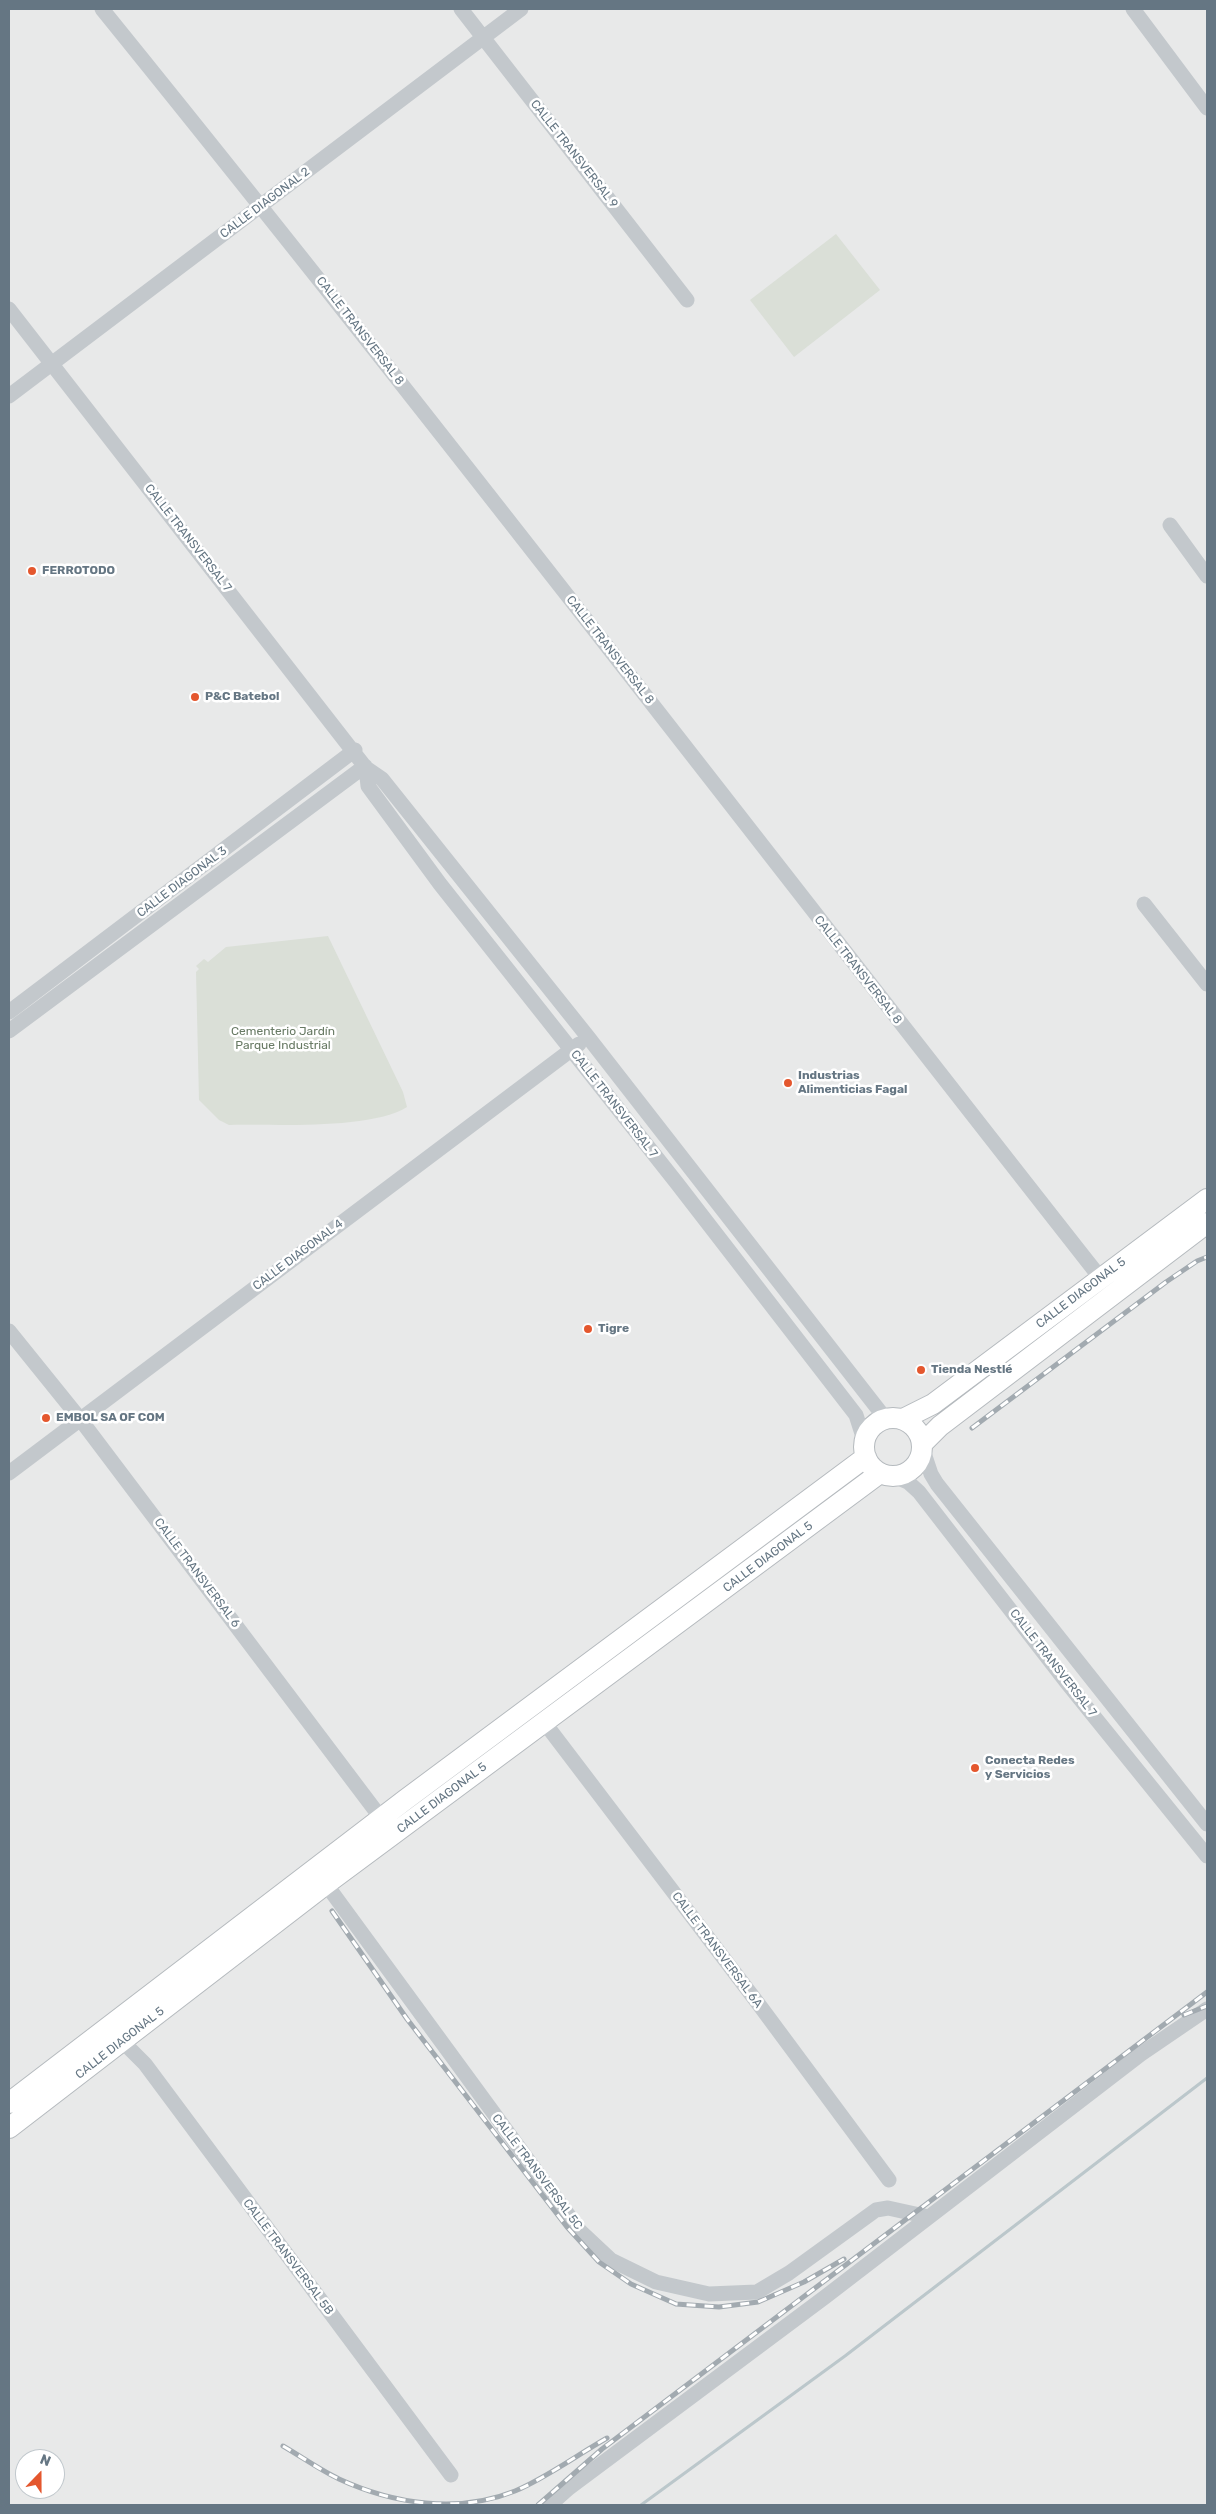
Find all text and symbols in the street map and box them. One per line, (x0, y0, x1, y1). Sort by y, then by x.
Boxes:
street label: CALLE TRANSVERSAL 9 (527, 97, 621, 211)
street label: CALLE DIAGONAL 2 (217, 165, 313, 241)
street label: CALLE TRANSVERSAL 8 (313, 274, 407, 388)
street label: CALLE TRANSVERSAL 7 (142, 481, 234, 595)
place label: FERROTODO (42, 564, 115, 578)
marker: FERROTODO (26, 565, 38, 577)
street label: CALLE TRANSVERSAL 8 (563, 593, 657, 707)
place label: P&C Batebol (205, 690, 279, 704)
marker: P&C Batebol (189, 691, 201, 703)
street label: CALLE DIAGONAL 3 (134, 844, 230, 920)
street label: CALLE TRANSVERSAL 8 (811, 913, 905, 1027)
park label: Cementerio Jardín Parque Industrial (231, 1025, 335, 1053)
street label: CALLE TRANSVERSAL 7 (568, 1047, 660, 1161)
place label: Industrias Alimenticias Fagal (798, 1069, 907, 1097)
marker: Industrias Alimenticias Fagal (782, 1077, 794, 1089)
street label: CALLE DIAGONAL 4 (250, 1216, 346, 1294)
street label: CALLE DIAGONAL 5 (1033, 1255, 1129, 1331)
place label: Tigre (598, 1322, 629, 1336)
marker: Tigre (582, 1323, 594, 1335)
place label: Tienda Nestlé (931, 1363, 1012, 1377)
marker: Tienda Nestlé (915, 1364, 927, 1376)
place label: EMBOL SA OF COM (56, 1411, 165, 1425)
marker: EMBOL SA OF COM (40, 1412, 52, 1424)
street label: CALLE TRANSVERSAL 6 (151, 1515, 243, 1631)
street label: CALLE DIAGONAL 5 (720, 1519, 816, 1595)
street label: CALLE TRANSVERSAL 7 (1007, 1606, 1099, 1720)
place label: Conecta Redes y Servicios (985, 1754, 1075, 1782)
street label: CALLE DIAGONAL 5 (394, 1760, 490, 1836)
marker: Conecta Redes y Servicios (969, 1762, 981, 1774)
street label: CALLE TRANSVERSAL 6A (669, 1889, 765, 2011)
street label: CALLE DIAGONAL 5 (73, 2004, 167, 2082)
street label: CALLE TRANSVERSAL 5C (489, 2111, 585, 2233)
street label: CALLE TRANSVERSAL 5B (240, 2196, 336, 2318)
north arrow (15, 2449, 65, 2499)
text: N (38, 2451, 53, 2470)

